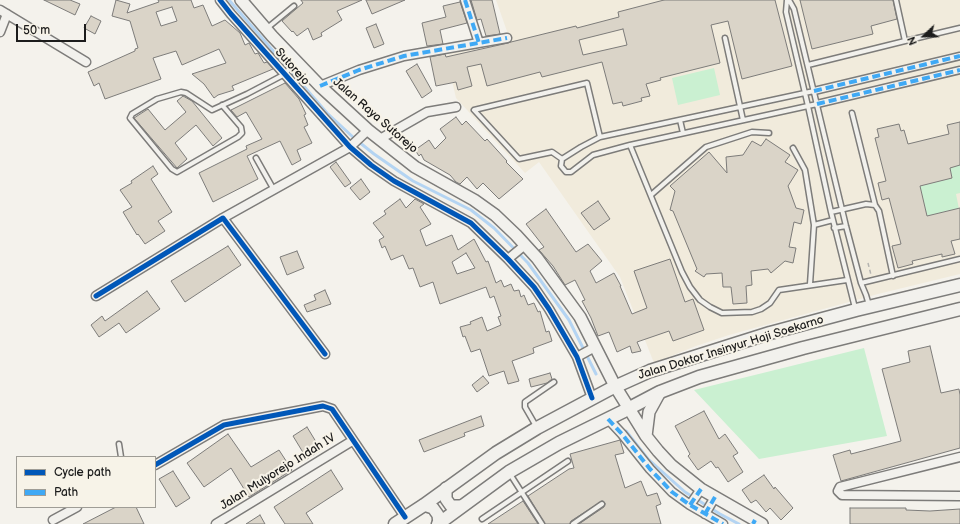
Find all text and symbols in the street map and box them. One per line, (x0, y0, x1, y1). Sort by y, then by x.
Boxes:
scale bar (18, 16, 88, 42)
north arrow (904, 16, 944, 56)
text: 50 m (23, 23, 50, 38)
text: N (905, 34, 920, 47)
street label: Sutorejo (272, 45, 312, 89)
street label: Jalan Raya Sutorejo (330, 75, 420, 157)
street label: Jalan Doktor Insinyur Haji Soekarno (636, 313, 826, 383)
street label: Jalan Mulyorejo Indah IV (218, 431, 338, 513)
legend (16, 456, 156, 508)
text: Cycle path (54, 465, 111, 480)
text: Path (54, 485, 78, 500)

